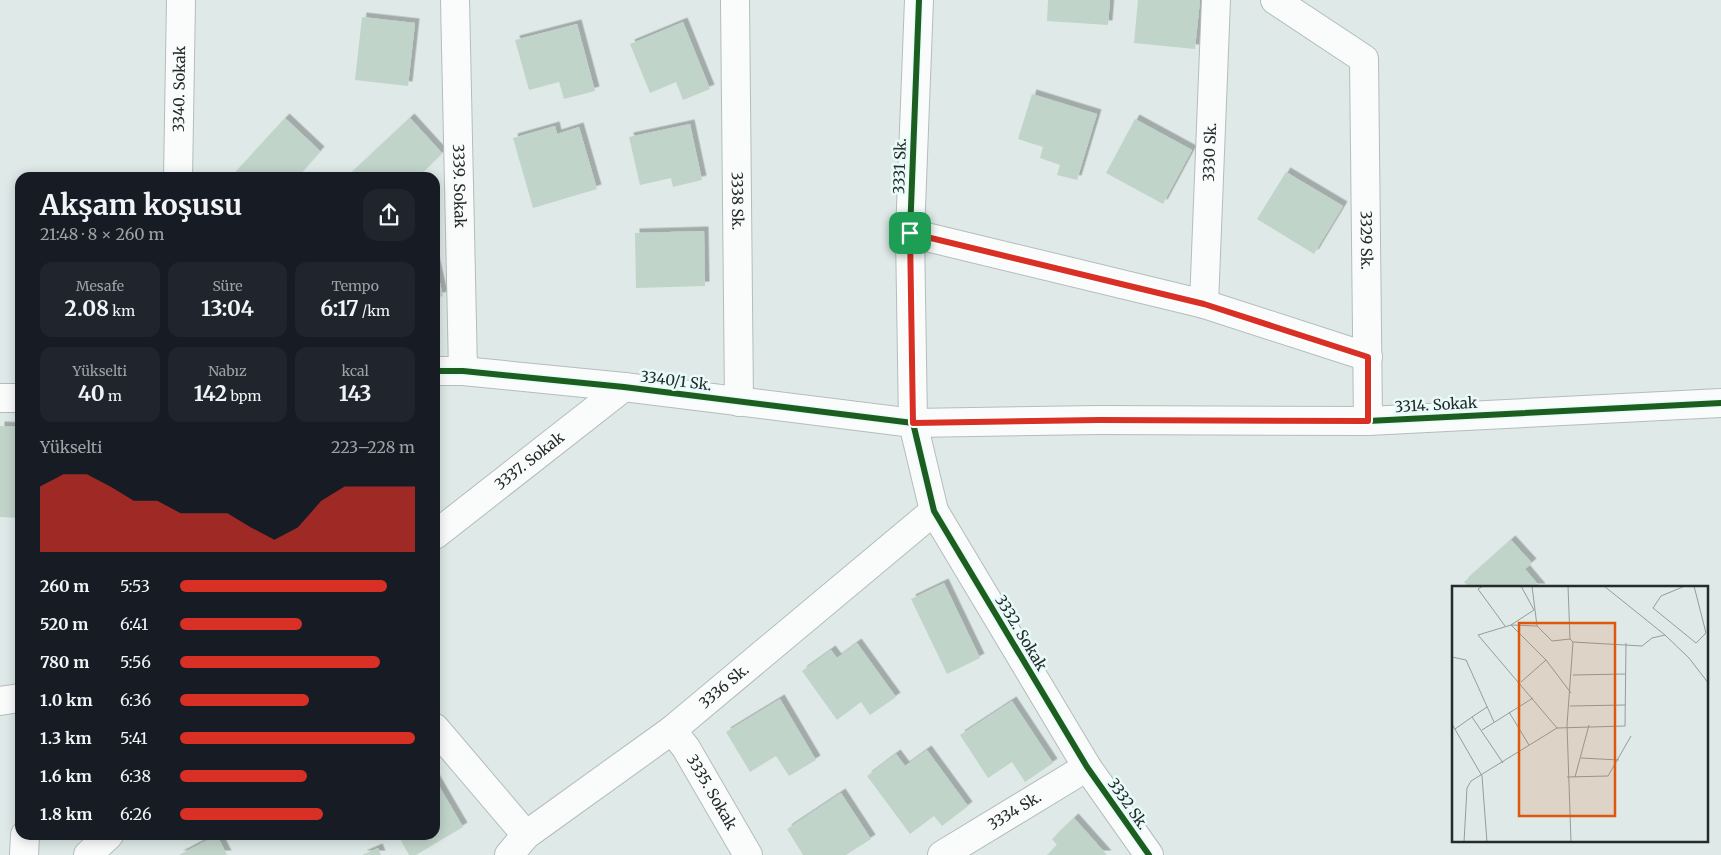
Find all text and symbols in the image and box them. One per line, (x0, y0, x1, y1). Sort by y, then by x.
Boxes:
street label: 3340. Sokak (169, 45, 189, 132)
street label: 3330 Sk. (1199, 122, 1220, 182)
street label: 3331 Sk. (889, 138, 910, 194)
street label: 3339. Sokak (449, 144, 470, 229)
street label: 3338 Sk. (728, 172, 747, 230)
text: Akşam koşusu (40, 187, 242, 223)
button: share (363, 189, 415, 241)
street label: 3329 Sk. (1357, 210, 1376, 270)
pin (889, 212, 931, 254)
icon: arrive (896, 219, 924, 247)
text: 21:48 · 8 × 260 m (40, 224, 164, 244)
text: Mesafe (76, 277, 124, 295)
text: Süre (212, 277, 243, 295)
text: Tempo (331, 277, 379, 295)
text: 2.08 (64, 295, 109, 322)
text: 13:04 (201, 295, 254, 322)
text: 6:17 (320, 295, 359, 322)
text: km (109, 302, 135, 320)
text: /km (359, 302, 390, 320)
text: Yükselti (73, 362, 127, 380)
text: Nabız (208, 362, 247, 380)
text: kcal (341, 362, 369, 380)
street label: 3340/1 Sk. (639, 367, 713, 394)
text: 40 (78, 380, 105, 407)
text: 142 (194, 380, 227, 407)
text: 143 (339, 380, 372, 407)
text: m (105, 387, 122, 405)
text: bpm (227, 387, 261, 405)
street label: 3314. Sokak (1394, 393, 1478, 416)
street label: 3337. Sokak (491, 427, 568, 494)
text: Yükselti (40, 437, 102, 457)
text: 223–228 m (331, 437, 415, 457)
text: 260 m (40, 576, 89, 596)
text: 5:53 (120, 576, 150, 596)
inset map (1452, 586, 1708, 842)
street label: 3332. Sokak (991, 591, 1052, 674)
text: 520 m (40, 614, 88, 634)
text: 6:41 (120, 614, 148, 634)
text: 780 m (40, 652, 89, 672)
text: 5:56 (120, 652, 151, 672)
street label: 3336 Sk. (695, 660, 752, 712)
text: 1.0 km (40, 690, 93, 710)
text: 6:36 (120, 690, 151, 710)
text: 1.3 km (40, 728, 92, 748)
text: 5:41 (120, 728, 148, 748)
street label: 3335. Sokak (683, 751, 742, 833)
text: 1.6 km (40, 766, 92, 786)
text: 6:38 (120, 766, 151, 786)
street label: 3332 Sk. (1104, 774, 1153, 833)
street label: 3334 Sk. (984, 787, 1045, 834)
text: 1.8 km (40, 804, 92, 824)
text: 6:26 (120, 804, 152, 824)

